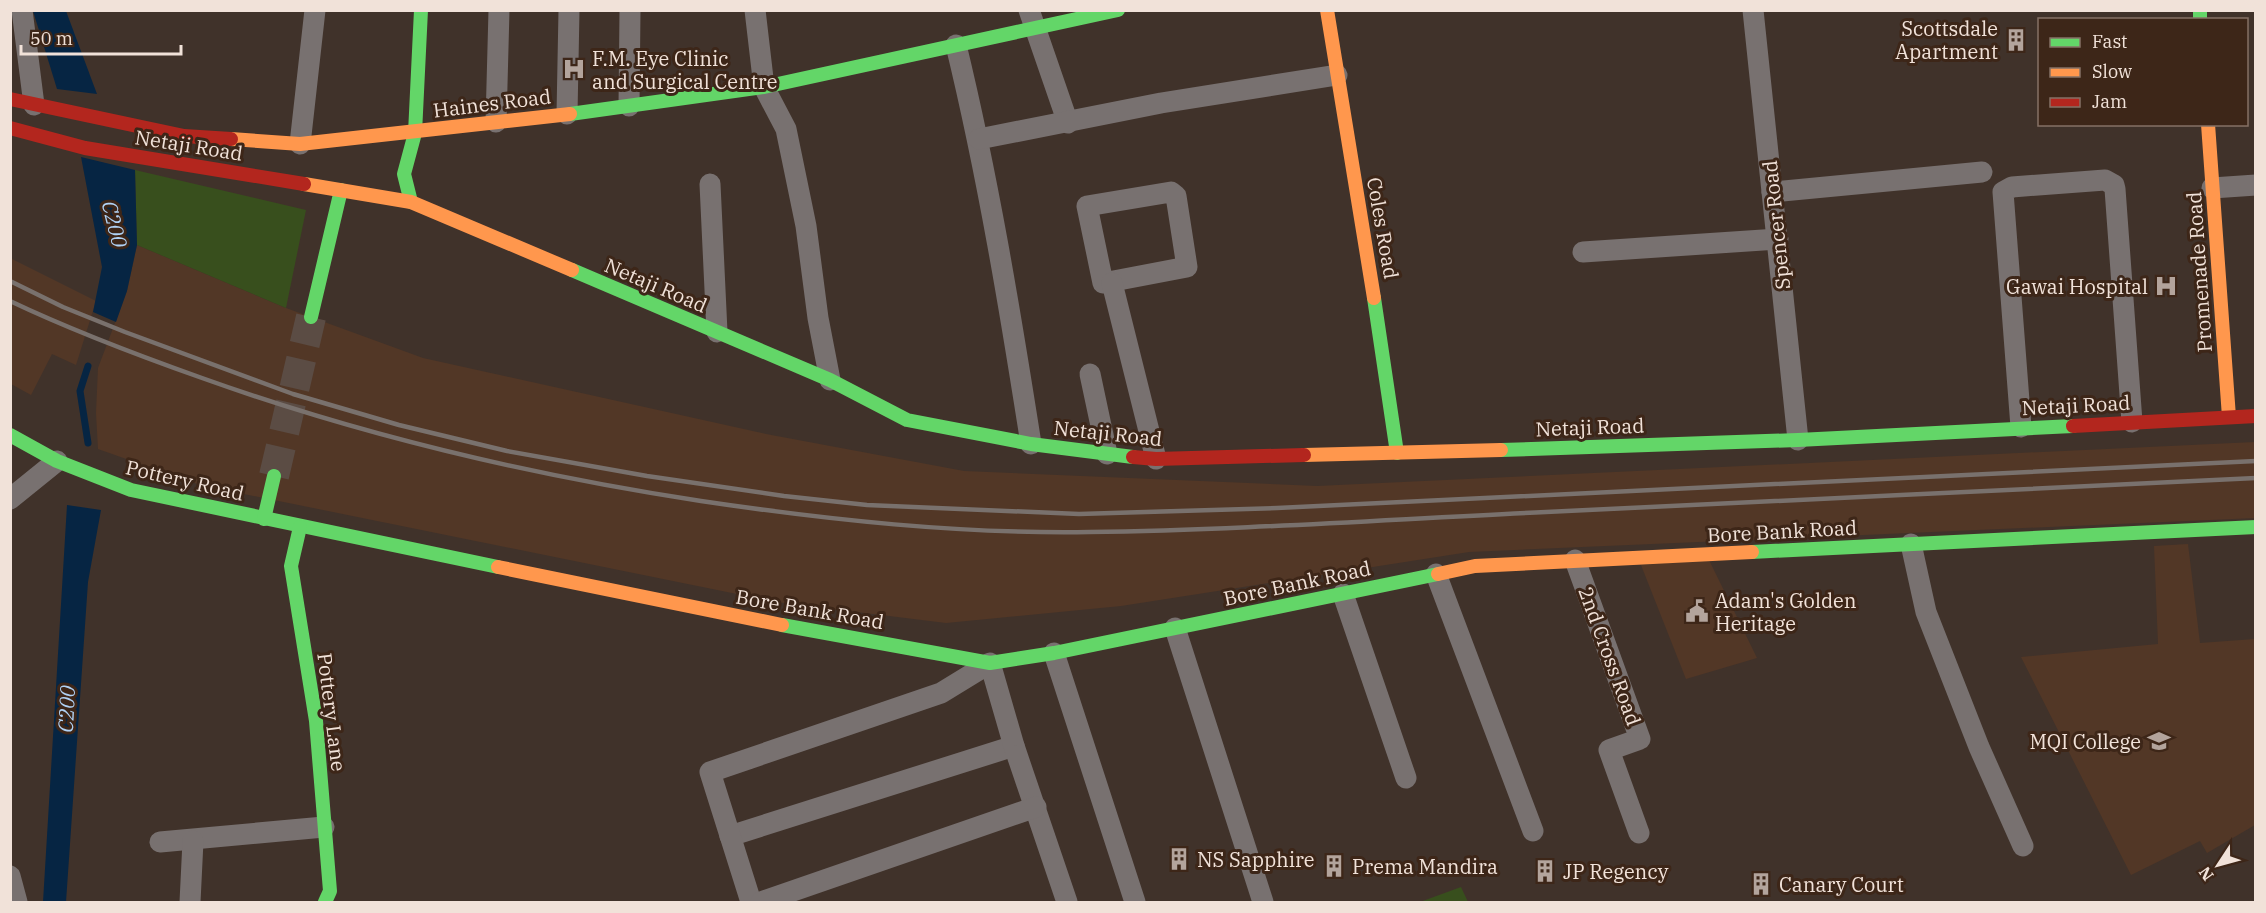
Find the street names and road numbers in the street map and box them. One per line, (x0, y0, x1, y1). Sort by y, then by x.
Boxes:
street label: Haines Road (432, 82, 552, 124)
street label: Netaji Road (133, 123, 245, 167)
street label: Spencer Road (1756, 159, 1796, 291)
street label: Coles Road (1361, 175, 1405, 281)
street label: Promenade Road (2180, 191, 2218, 353)
street label: Netaji Road (601, 251, 711, 319)
street label: Netaji Road (2021, 389, 2131, 421)
street label: Netaji Road (1535, 412, 1645, 442)
street label: Netaji Road (1052, 414, 1164, 452)
street label: Pottery Road (123, 453, 247, 507)
street label: Bore Bank Road (1706, 514, 1858, 548)
street label: Bore Bank Road (1221, 554, 1373, 612)
street label: Bore Bank Road (734, 583, 886, 635)
street label: 2nd Cross Road (1572, 583, 1648, 729)
street label: Pottery Lane (311, 651, 353, 773)

